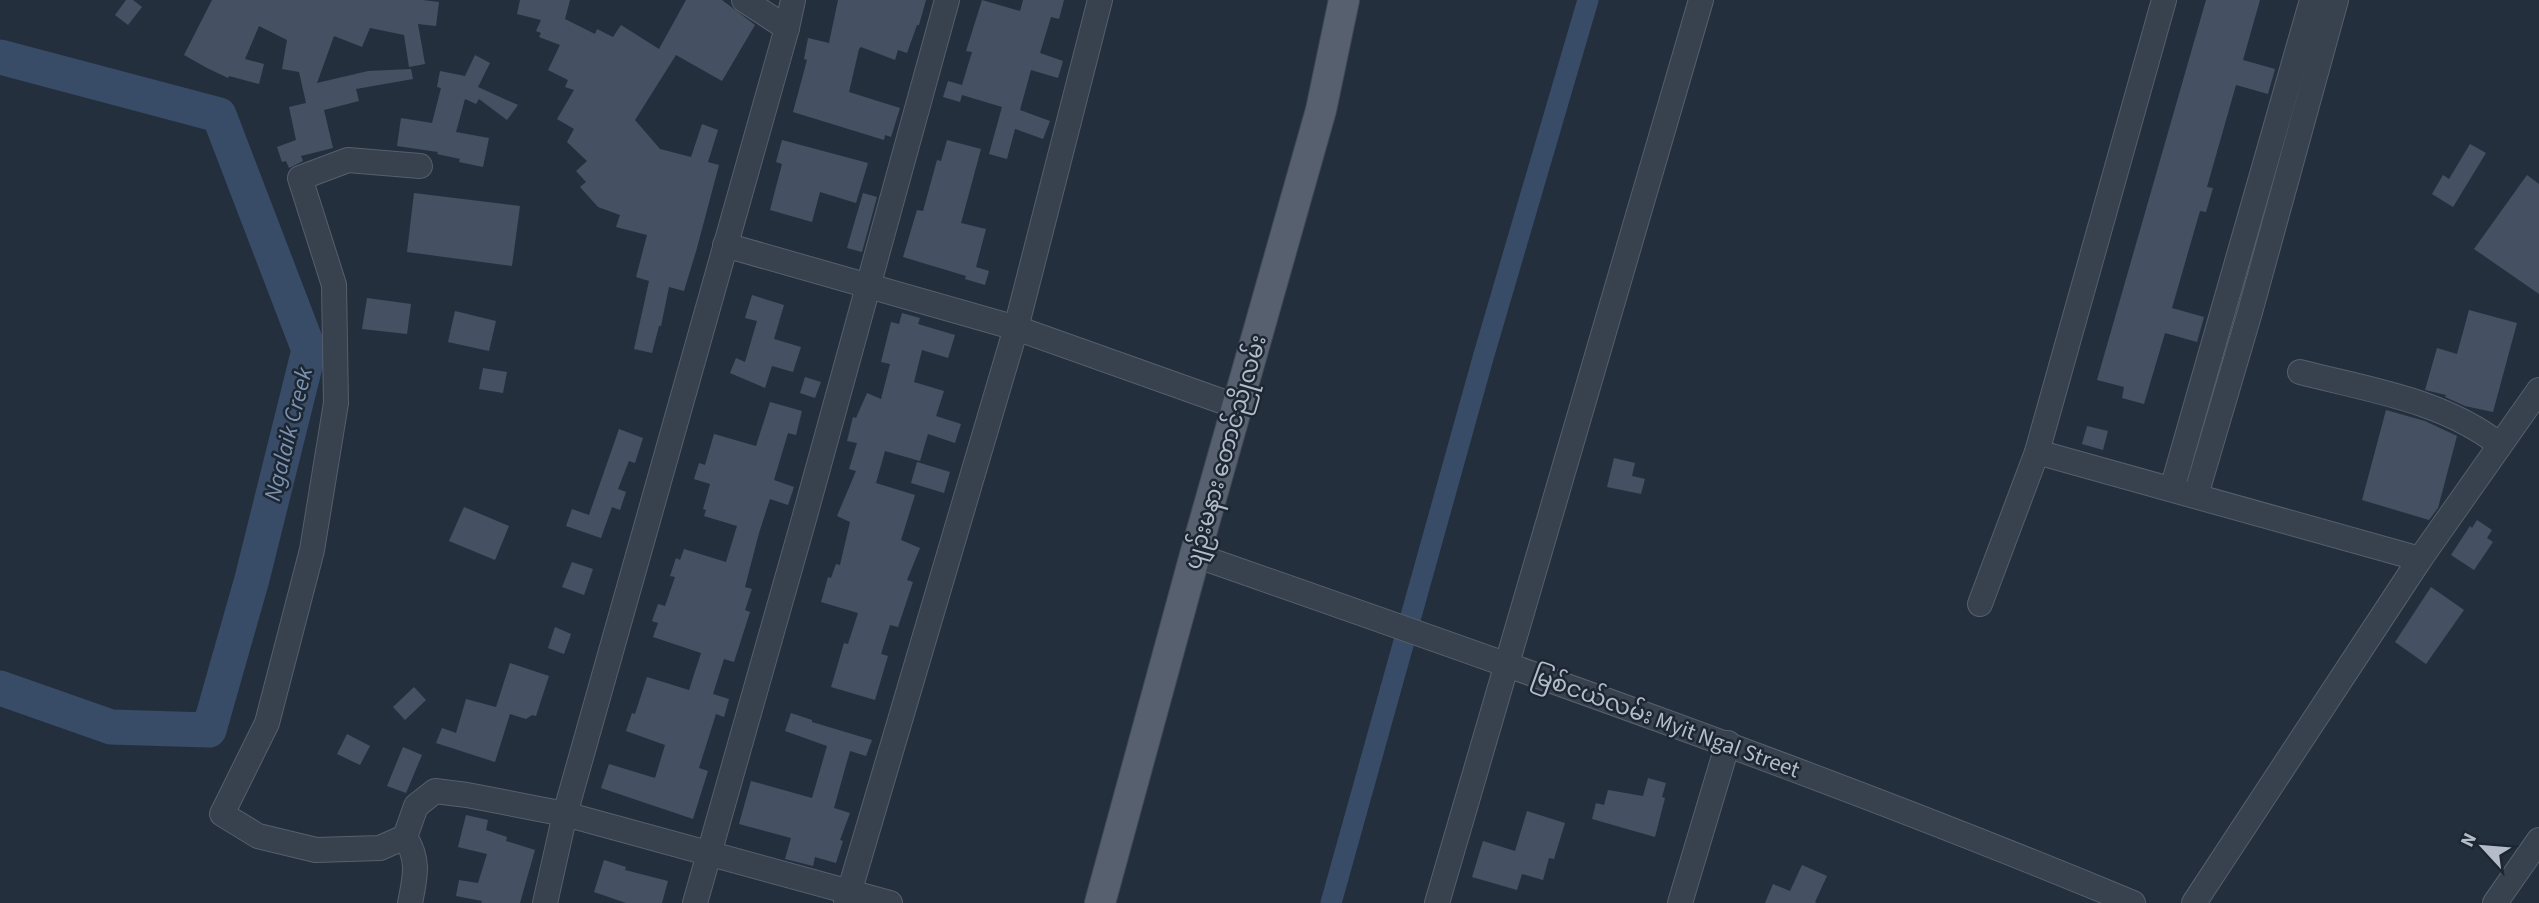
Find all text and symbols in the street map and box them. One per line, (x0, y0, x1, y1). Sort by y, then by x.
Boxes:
street label: ပျဉ်းမနား တောင်ညိုလမ်း (1176, 331, 1277, 574)
water label: Ngalaik Creek (255, 363, 322, 505)
street label: မြစ်ငယ်လမ်း Myit Ngal Street (1527, 659, 1804, 788)
north arrow (2448, 812, 2518, 882)
text: N (2454, 829, 2484, 852)

